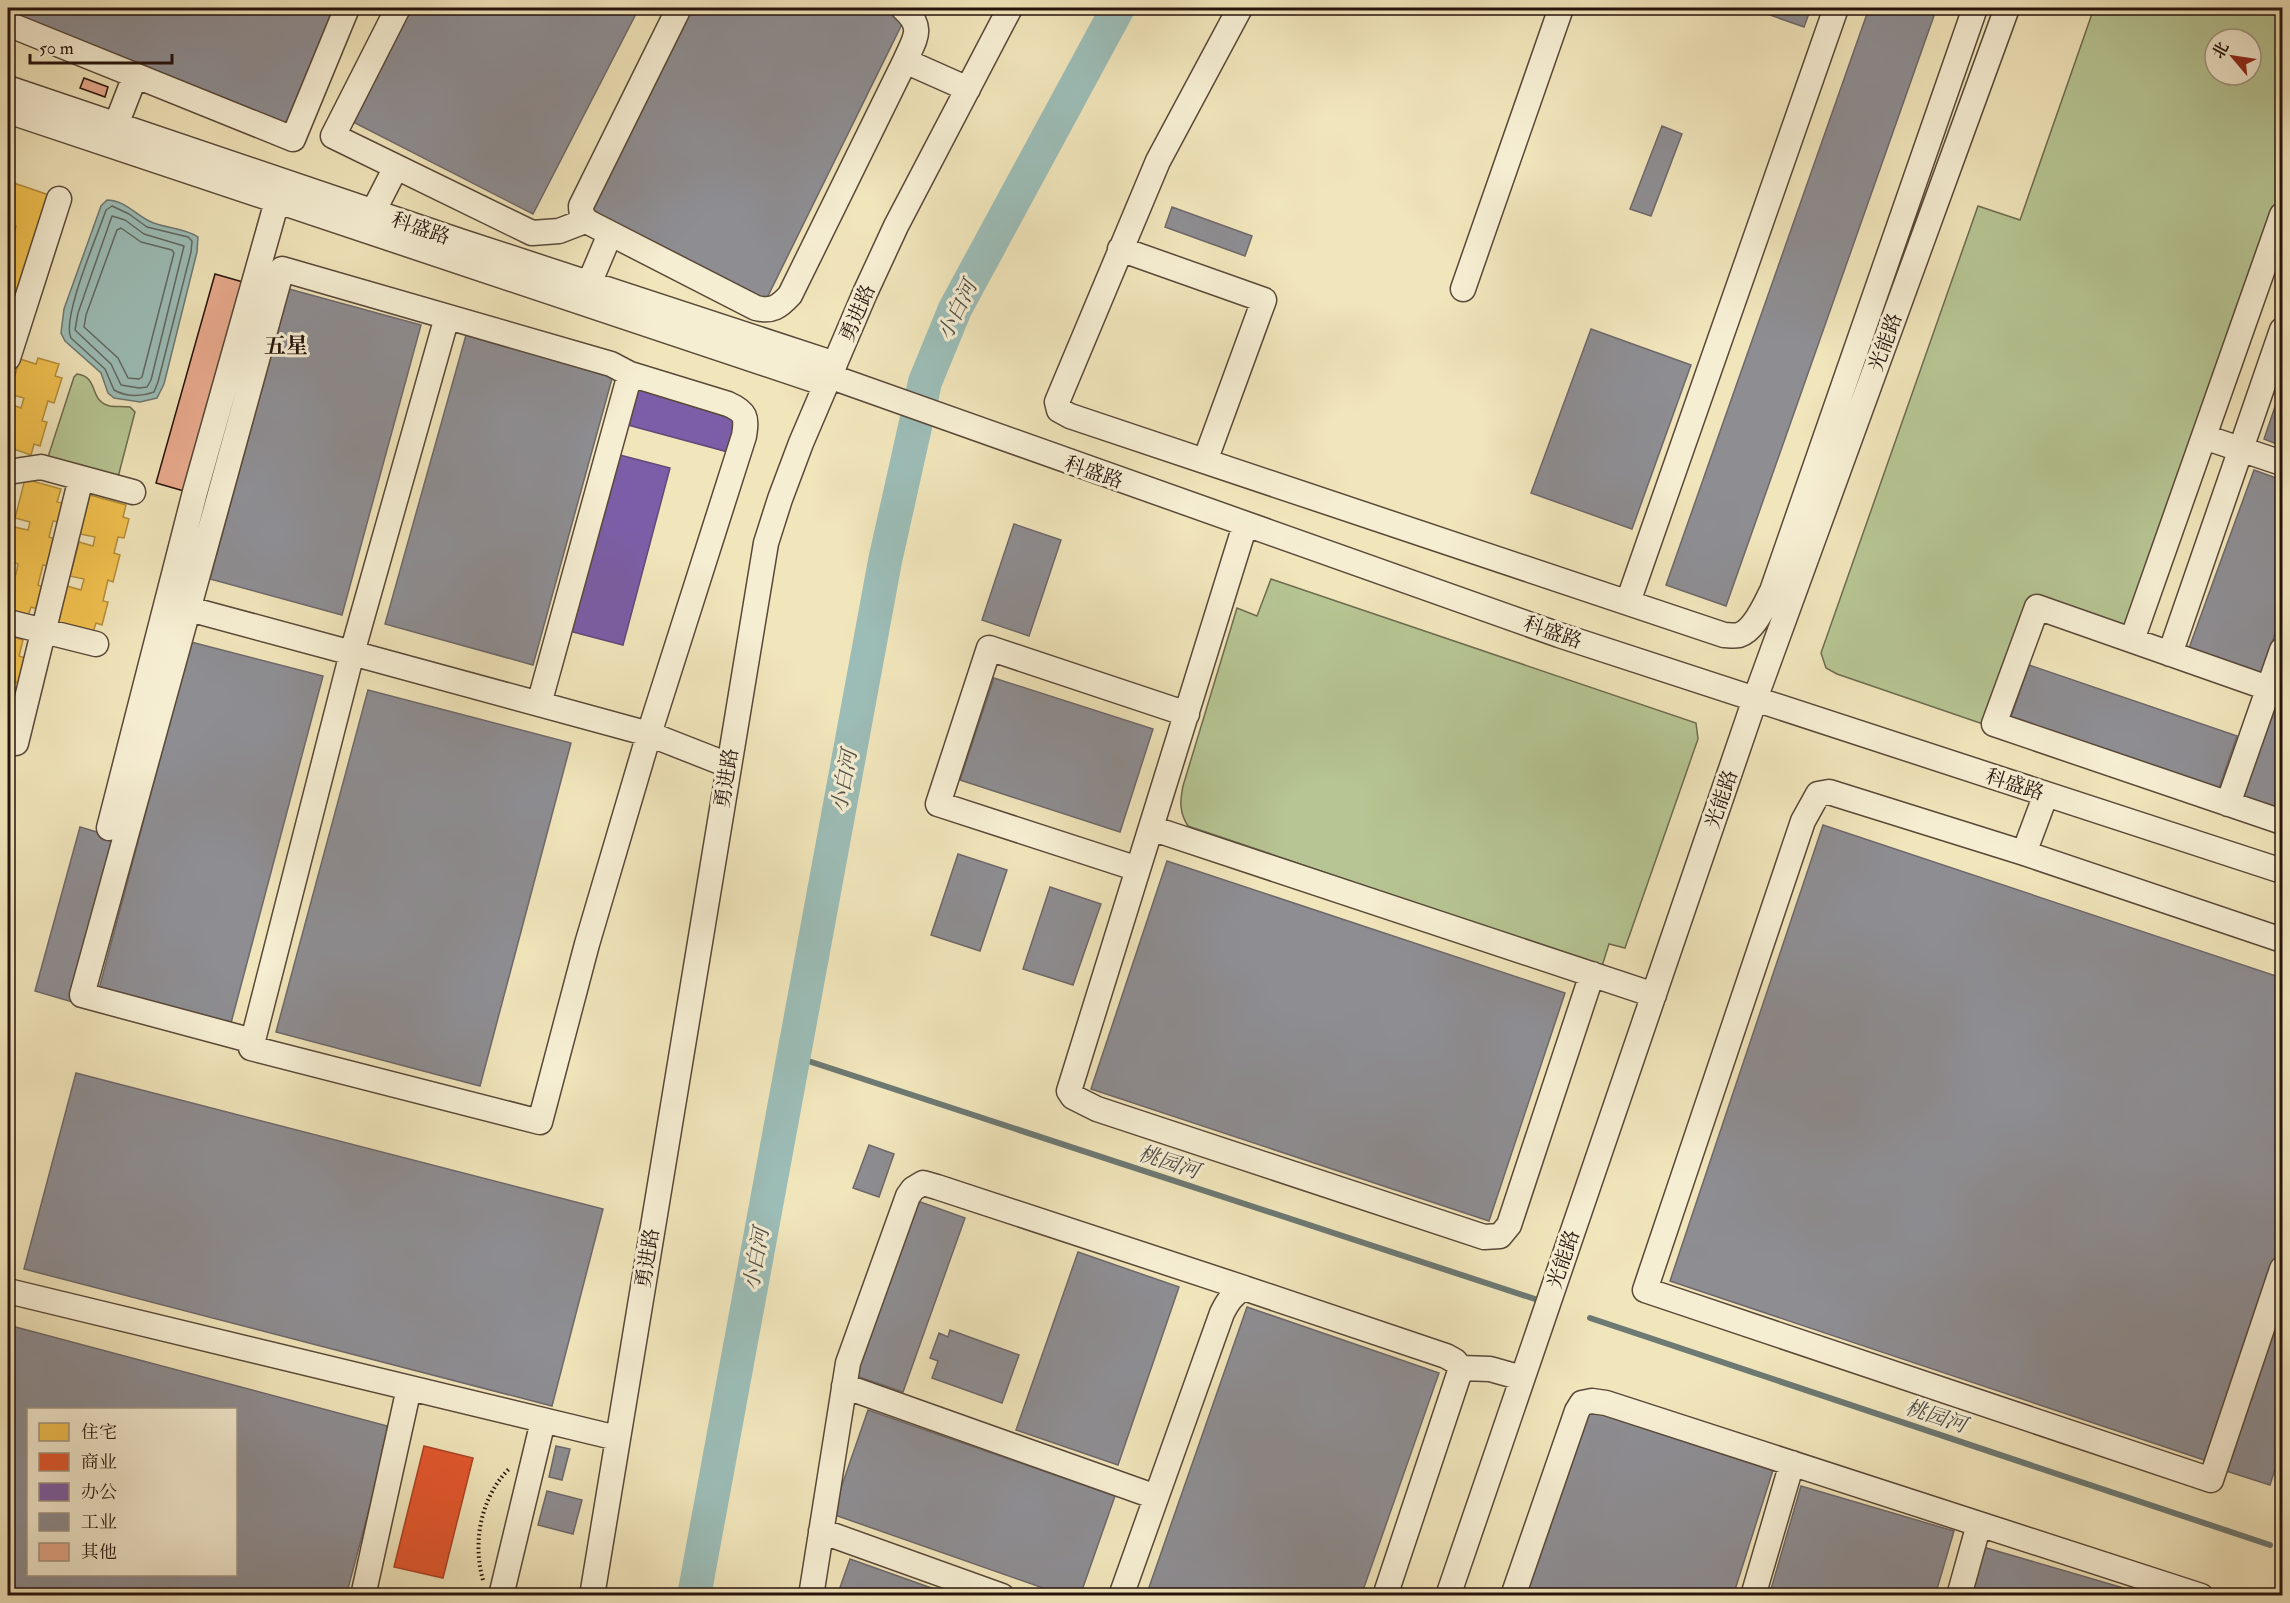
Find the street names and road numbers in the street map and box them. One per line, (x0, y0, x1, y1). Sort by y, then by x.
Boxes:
street label: 科盛路 (388, 207, 453, 250)
street label: 勇进路 (834, 281, 881, 346)
street label: 光能路 (1863, 310, 1907, 375)
street label: 科盛路 (1061, 451, 1126, 494)
street label: 科盛路 (1520, 611, 1585, 654)
street label: 勇进路 (709, 746, 744, 810)
street label: 科盛路 (1982, 763, 2047, 806)
street label: 光能路 (1700, 767, 1743, 832)
street label: 勇进路 (630, 1226, 665, 1290)
street label: 光能路 (1542, 1227, 1585, 1292)

